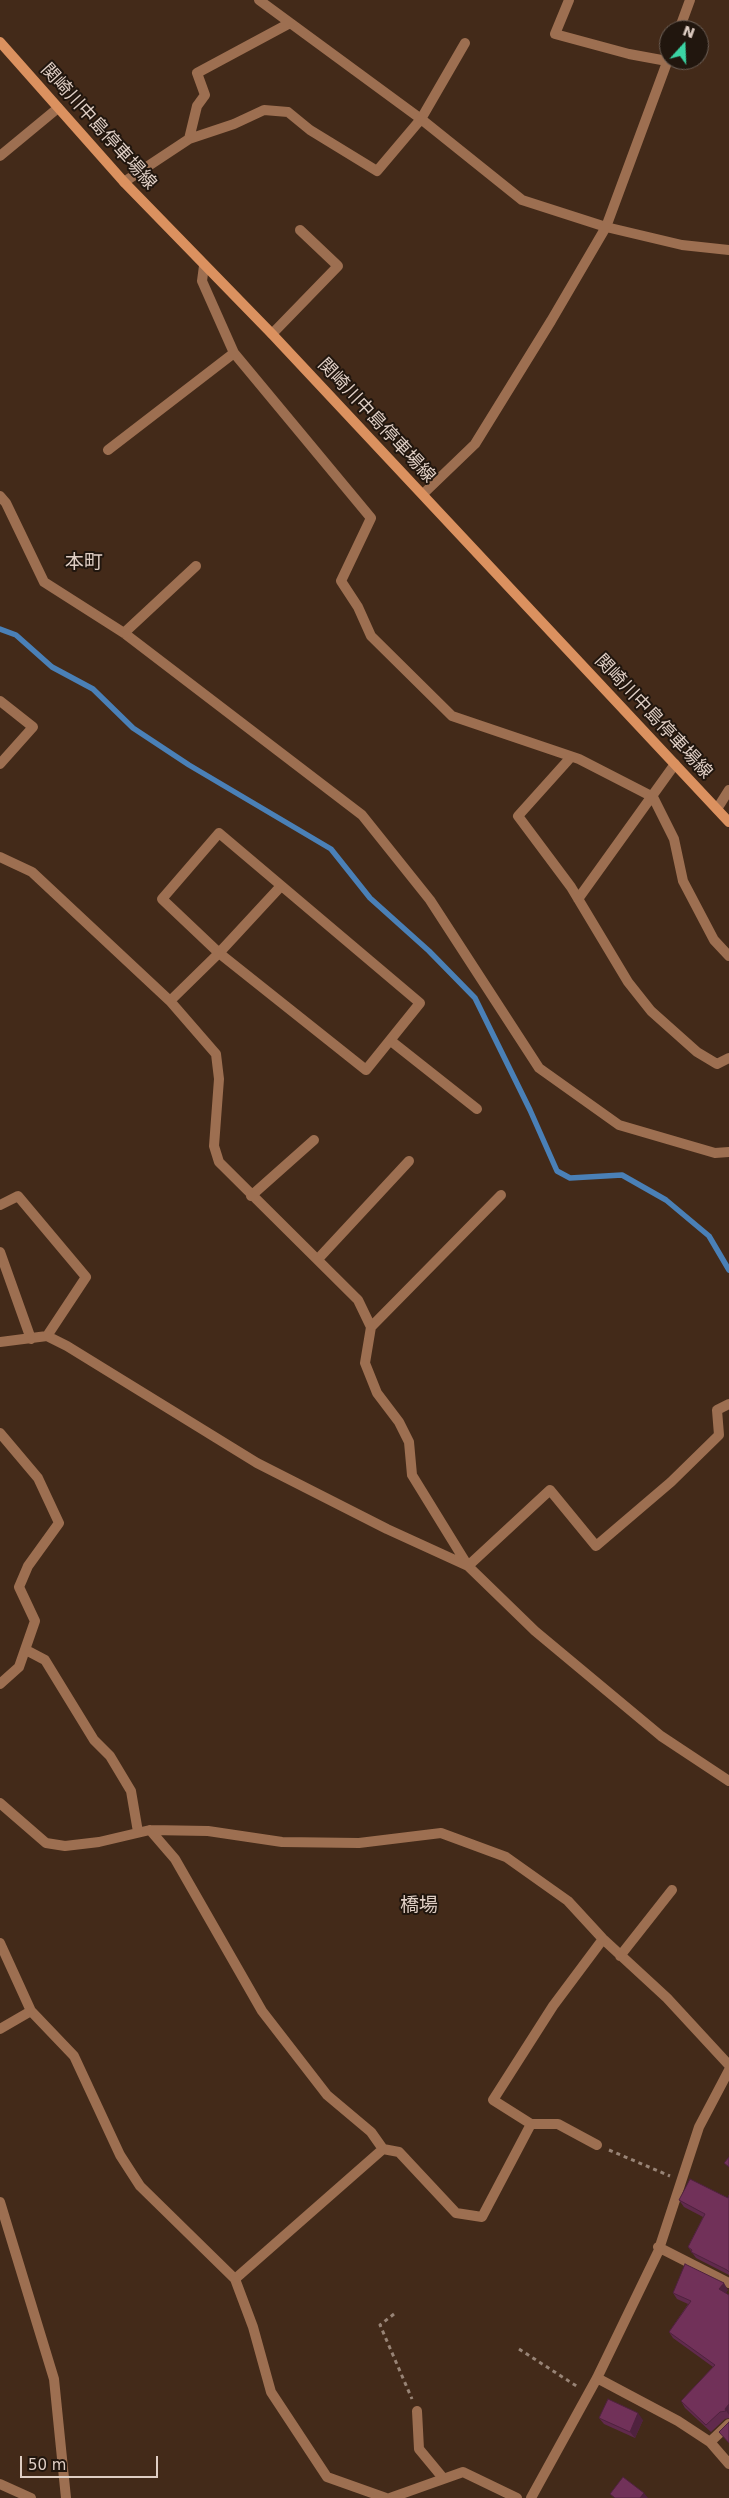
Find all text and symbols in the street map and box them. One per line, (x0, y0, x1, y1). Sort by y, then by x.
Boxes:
north arrow (659, 20, 709, 70)
text: N (681, 22, 697, 41)
street label: 関崎川中島停車場線 (36, 60, 160, 194)
street label: 関崎川中島停車場線 (313, 354, 439, 488)
district label: 本町 (65, 552, 103, 574)
street label: 関崎川中島停車場線 (590, 650, 716, 784)
district label: 橋場 (400, 1895, 438, 1917)
scale bar (22, 2446, 160, 2478)
text: 50 m (28, 2456, 66, 2474)

